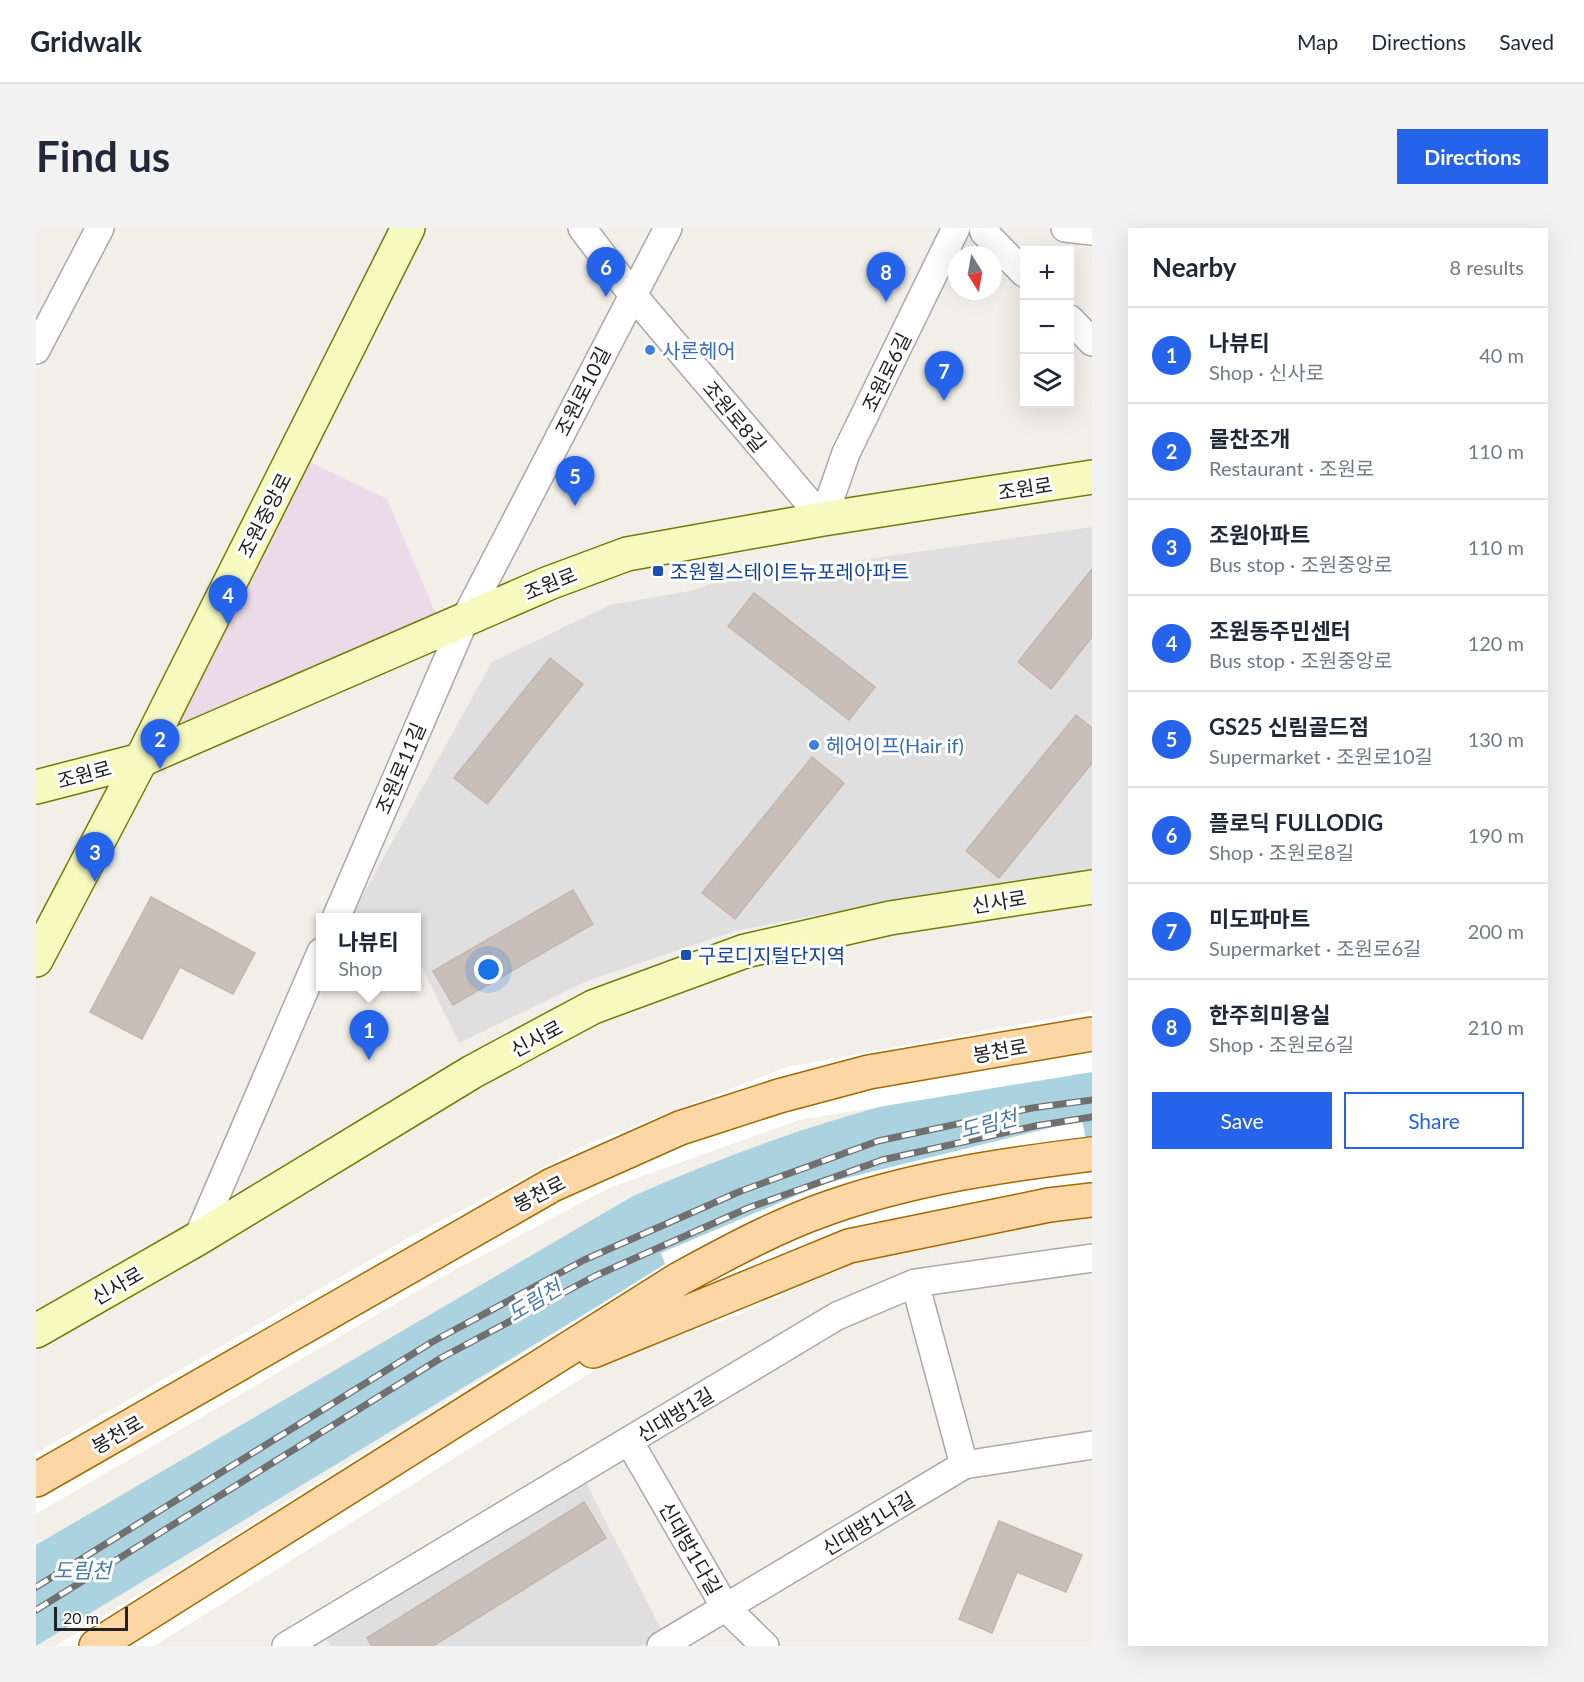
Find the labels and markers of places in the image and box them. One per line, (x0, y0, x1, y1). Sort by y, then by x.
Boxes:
pin: 6 (586, 248, 626, 297)
pin: 8 (866, 253, 906, 302)
place label: 사론헤어 (662, 338, 736, 362)
marker: 사론헤어 (643, 343, 657, 357)
pin: 7 (924, 352, 964, 401)
pin: 5 (556, 456, 594, 506)
place label: 조원힐스테이트뉴포레아파트 (670, 559, 909, 583)
marker: 조원힐스테이트뉴포레아파트 (651, 564, 665, 578)
pin: 4 (208, 576, 248, 625)
pin: 2 (140, 720, 180, 769)
place label: 헤어이프(Hair if) (826, 733, 964, 757)
marker: 헤어이프(Hair if) (807, 738, 821, 752)
pin: 3 (76, 832, 114, 882)
place label: 구로디지털단지역 (698, 943, 845, 967)
marker: 구로디지털단지역 (679, 948, 693, 962)
pin: 1 (350, 1010, 388, 1060)

